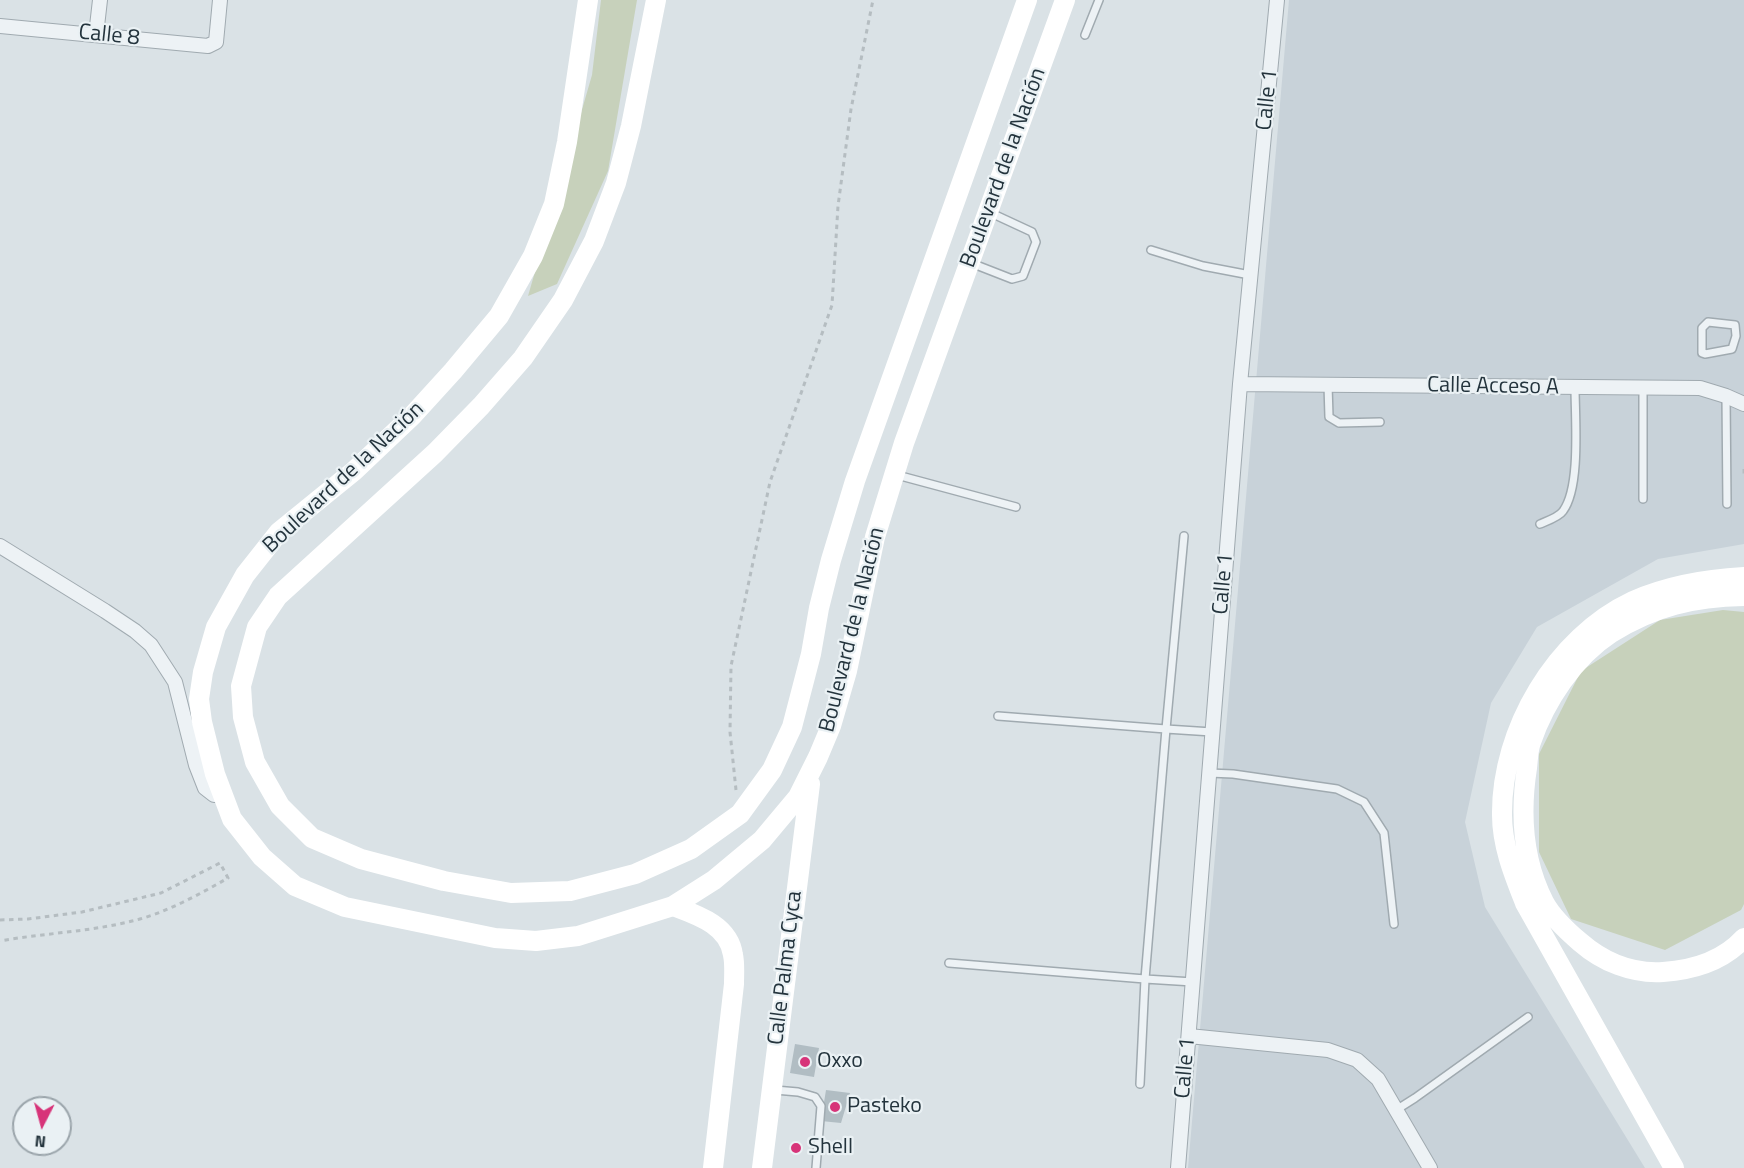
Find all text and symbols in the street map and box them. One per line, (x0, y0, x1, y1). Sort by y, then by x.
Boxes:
street label: Calle 8 (77, 20, 141, 52)
street label: Boulevard de la Nación (956, 65, 1052, 271)
street label: Calle 1 (1252, 68, 1284, 132)
street label: Calle Acceso A (1427, 373, 1559, 401)
street label: Boulevard de la Nación (258, 397, 430, 559)
street label: Boulevard de la Nación (815, 525, 891, 735)
street label: Calle 1 (1208, 552, 1240, 616)
street label: Calle Palma Cyca (763, 889, 809, 1047)
street label: Calle 1 (1170, 1036, 1202, 1100)
place label: Oxxo (817, 1049, 863, 1075)
marker: Oxxo (798, 1055, 812, 1069)
place label: Pasteko (847, 1094, 922, 1120)
north arrow (12, 1096, 72, 1156)
marker: Pasteko (828, 1100, 842, 1114)
text: N (34, 1129, 47, 1154)
place label: Shell (808, 1135, 853, 1161)
marker: Shell (789, 1141, 803, 1155)

